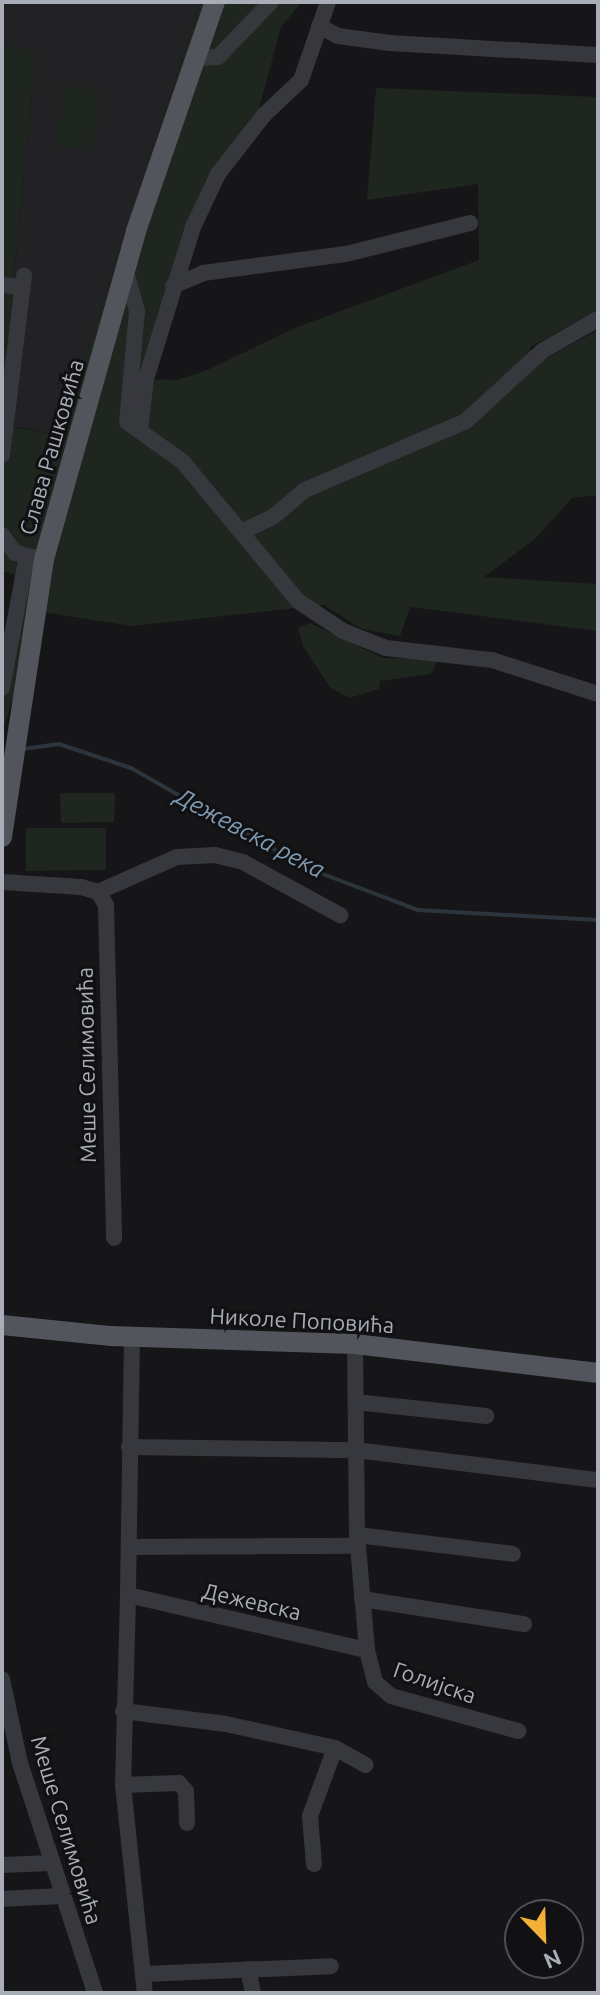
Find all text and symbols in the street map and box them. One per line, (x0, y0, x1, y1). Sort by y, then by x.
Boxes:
street label: Слава Рашковића (13, 356, 89, 538)
water label: Дежевска река (171, 782, 329, 884)
street label: Меше Селимовића (71, 967, 101, 1163)
street label: Николе Поповића (209, 1302, 395, 1338)
street label: Дежевска (200, 1577, 304, 1625)
street label: Голијска (390, 1656, 480, 1708)
street label: Меше Селимовића (26, 1733, 108, 1927)
north arrow (504, 1899, 584, 1979)
text: N (540, 1945, 565, 1974)

